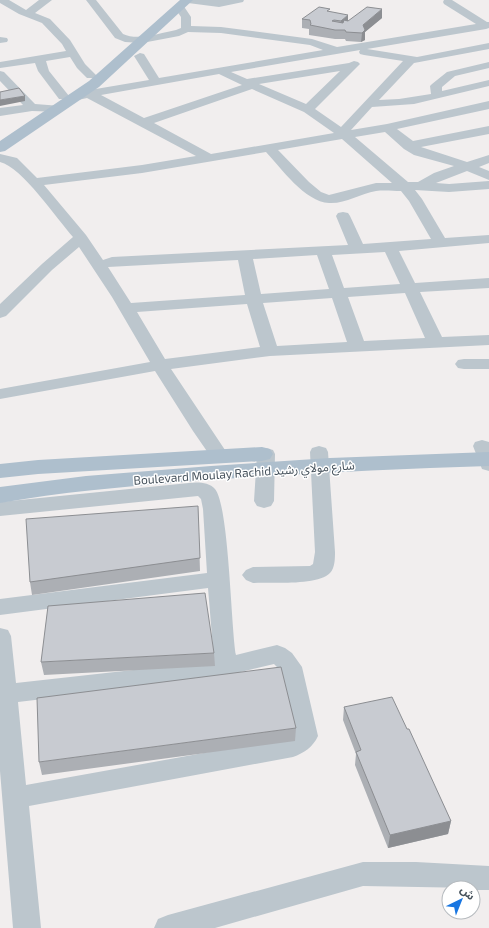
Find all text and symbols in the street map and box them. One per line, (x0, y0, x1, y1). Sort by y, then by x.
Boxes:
street label: Boulevard Moulay Rachid شارع مولاي رشيد (133, 457, 355, 490)
north arrow (441, 880, 481, 920)
text: ش (458, 882, 478, 903)

